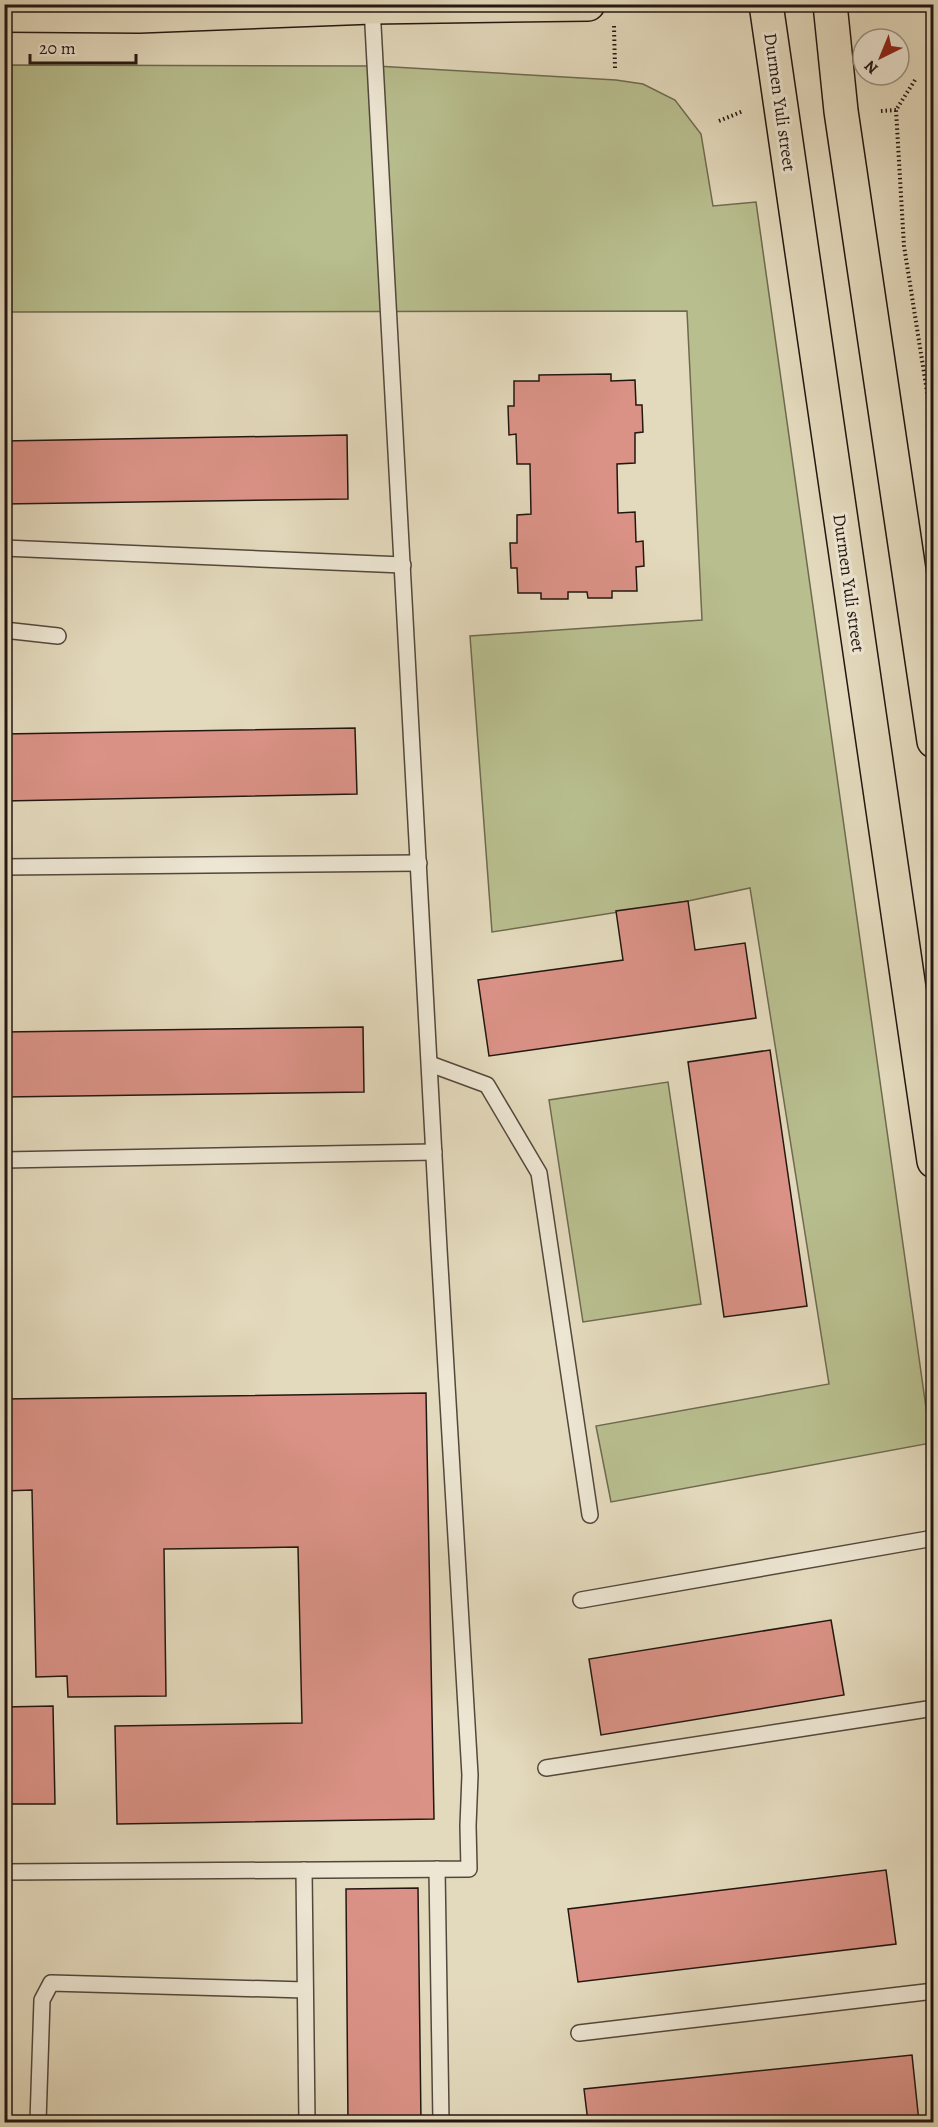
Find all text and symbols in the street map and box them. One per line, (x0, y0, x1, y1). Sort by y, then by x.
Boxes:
scale bar (30, 27, 136, 65)
north arrow (851, 27, 911, 87)
street label: Durmen Yuli street (758, 31, 802, 173)
text: 20 m (39, 36, 76, 60)
text: N (859, 55, 883, 79)
street label: Durmen Yuli street (827, 512, 871, 654)

